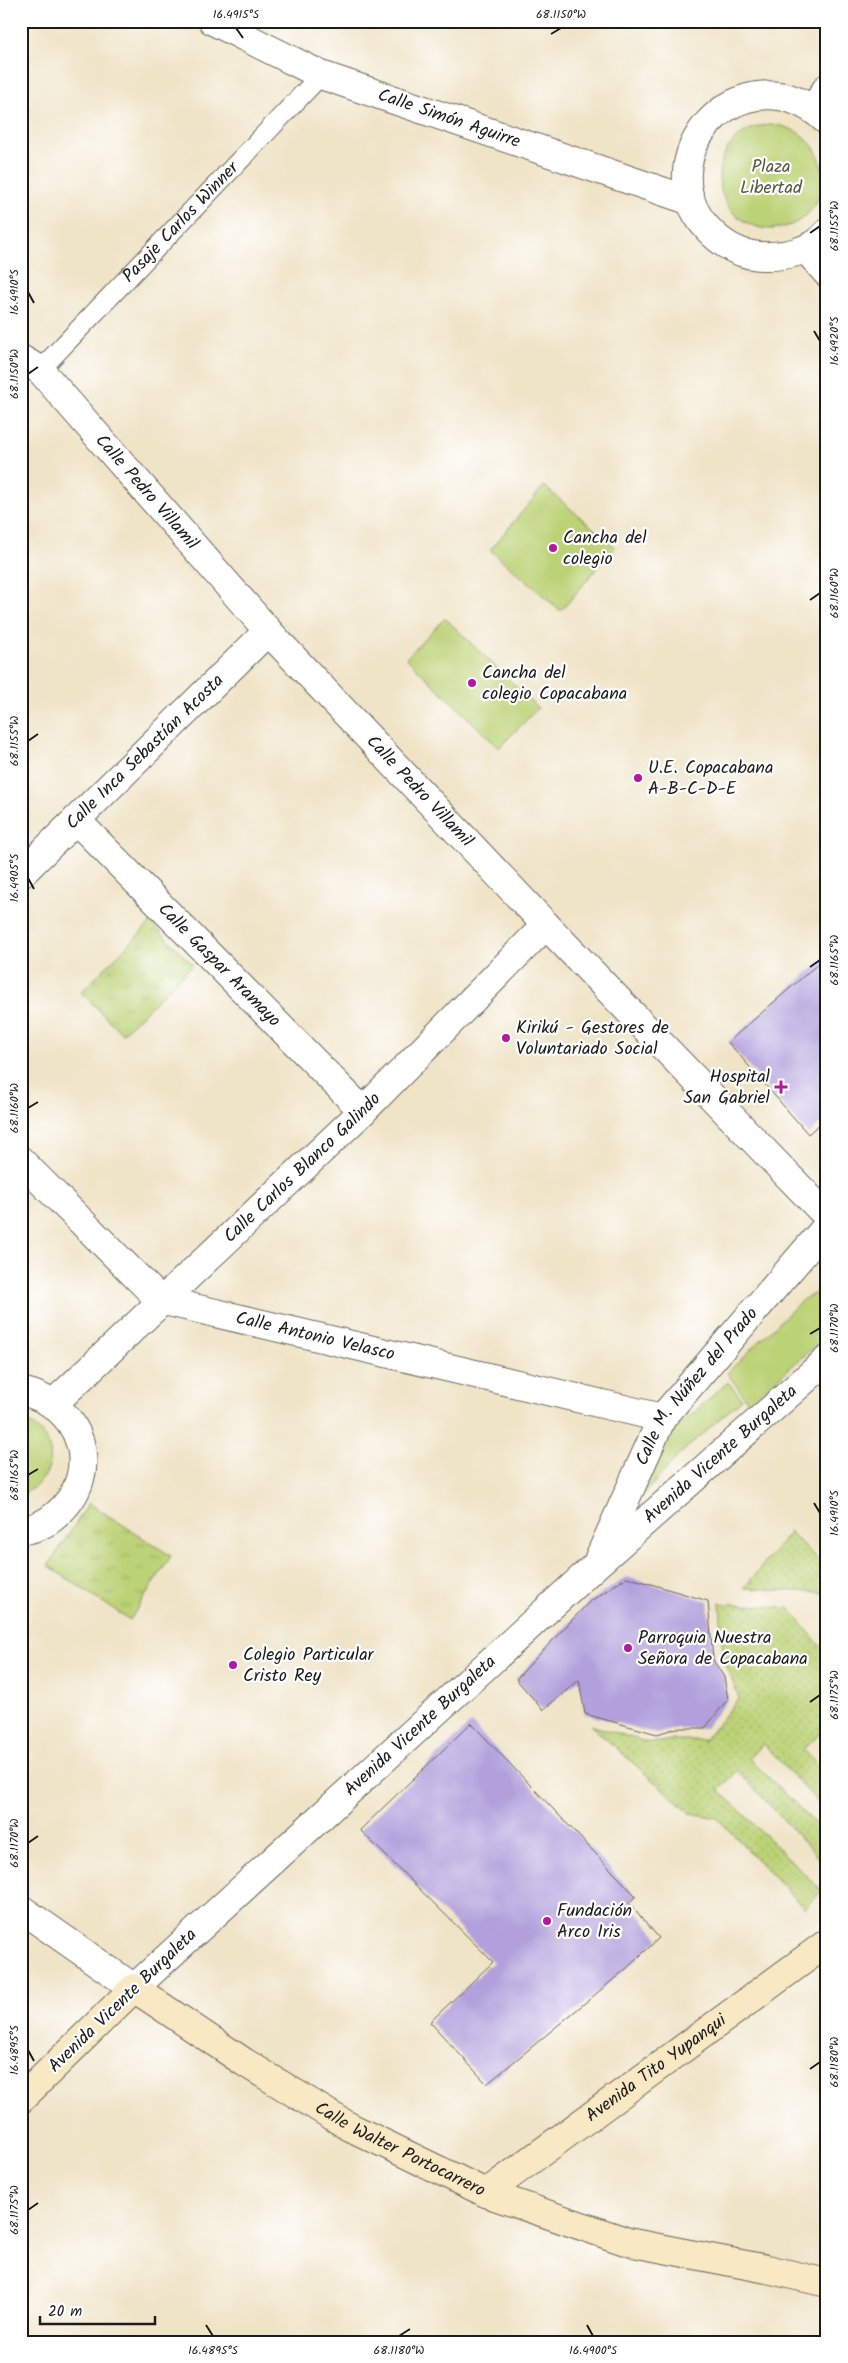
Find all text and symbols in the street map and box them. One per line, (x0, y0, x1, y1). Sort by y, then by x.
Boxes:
text: 16.4915°S (213, 5, 260, 24)
text: 68.1150°W (536, 5, 586, 24)
street label: Calle Simón Aguirre (374, 81, 524, 156)
park label: Plaza Libertad (740, 153, 803, 203)
street label: Pasaje Carlos Winner (115, 154, 247, 290)
text: 68.1155°W (825, 201, 844, 251)
text: 16.4910°S (5, 268, 24, 315)
text: 16.4920°S (825, 316, 844, 366)
text: 68.1150°W (5, 349, 24, 399)
street label: Calle Pedro Villamil (88, 428, 206, 557)
place label: Cancha del colegio (563, 524, 647, 574)
marker: Cancha del colegio (547, 542, 559, 554)
text: 68.1160°W (825, 568, 844, 618)
place label: Cancha del colegio Copacabana (482, 659, 627, 709)
street label: Calle Inca Sebastían Acosta (59, 667, 231, 837)
marker: Cancha del colegio Copacabana (466, 677, 478, 689)
text: 68.1155°W (5, 716, 24, 766)
street label: Calle Pedro Villamil (359, 728, 481, 855)
place label: U.E. Copacabana A-B-C-D-E (648, 754, 773, 804)
marker: U.E. Copacabana A-B-C-D-E (632, 772, 644, 784)
text: 16.4905°S (5, 853, 24, 902)
street label: Calle Gaspar Aramayo (151, 896, 288, 1034)
text: 68.1165°W (825, 935, 844, 985)
place label: Kirikú - Gestores de Voluntariado Social (516, 1014, 669, 1064)
marker: Kirikú - Gestores de Voluntariado Social (500, 1032, 512, 1044)
place label: Hospital San Gabriel (684, 1063, 771, 1113)
marker: Hospital San Gabriel (774, 1080, 788, 1094)
text: 68.1160°W (5, 1083, 24, 1133)
street label: Calle Carlos Blanco Galindo (217, 1086, 388, 1250)
street label: Calle M. Núñez del Prado (628, 1301, 765, 1470)
text: 68.1170°W (825, 1303, 844, 1353)
street label: Calle Antonio Velasco (233, 1304, 398, 1369)
street label: Avenida Vicente Burgaleta (637, 1378, 804, 1531)
text: 68.1165°W (5, 1450, 24, 1500)
text: 16.4910°S (825, 1489, 844, 1536)
place label: Parroquia Nuestra Señora de Copacabana (638, 1624, 808, 1674)
place label: Colegio Particular Cristo Rey (243, 1641, 375, 1691)
marker: Parroquia Nuestra Señora de Copacabana (622, 1642, 634, 1654)
street label: Avenida Vicente Burgaleta (337, 1648, 503, 1804)
marker: Colegio Particular Cristo Rey (227, 1659, 239, 1671)
text: 68.1175°W (825, 1670, 844, 1720)
text: 68.1170°W (5, 1818, 24, 1868)
place label: Fundación Arco Iris (557, 1897, 632, 1947)
marker: Fundación Arco Iris (541, 1915, 553, 1927)
street label: Avenida Vicente Burgaleta (42, 1922, 204, 2080)
street label: Avenida Tito Yupanqui (580, 2006, 733, 2130)
text: 16.4895°S (5, 2024, 24, 2075)
text: 68.1180°W (825, 2037, 844, 2087)
street label: Calle Walter Portocarrero (309, 2094, 490, 2205)
text: 68.1175°W (5, 2185, 24, 2235)
scale bar (40, 2293, 155, 2325)
text: 20 m (48, 2300, 82, 2324)
text: 16.4895°S (188, 2341, 239, 2360)
text: 68.1180°W (374, 2341, 424, 2360)
text: 16.4900°S (569, 2341, 618, 2360)

